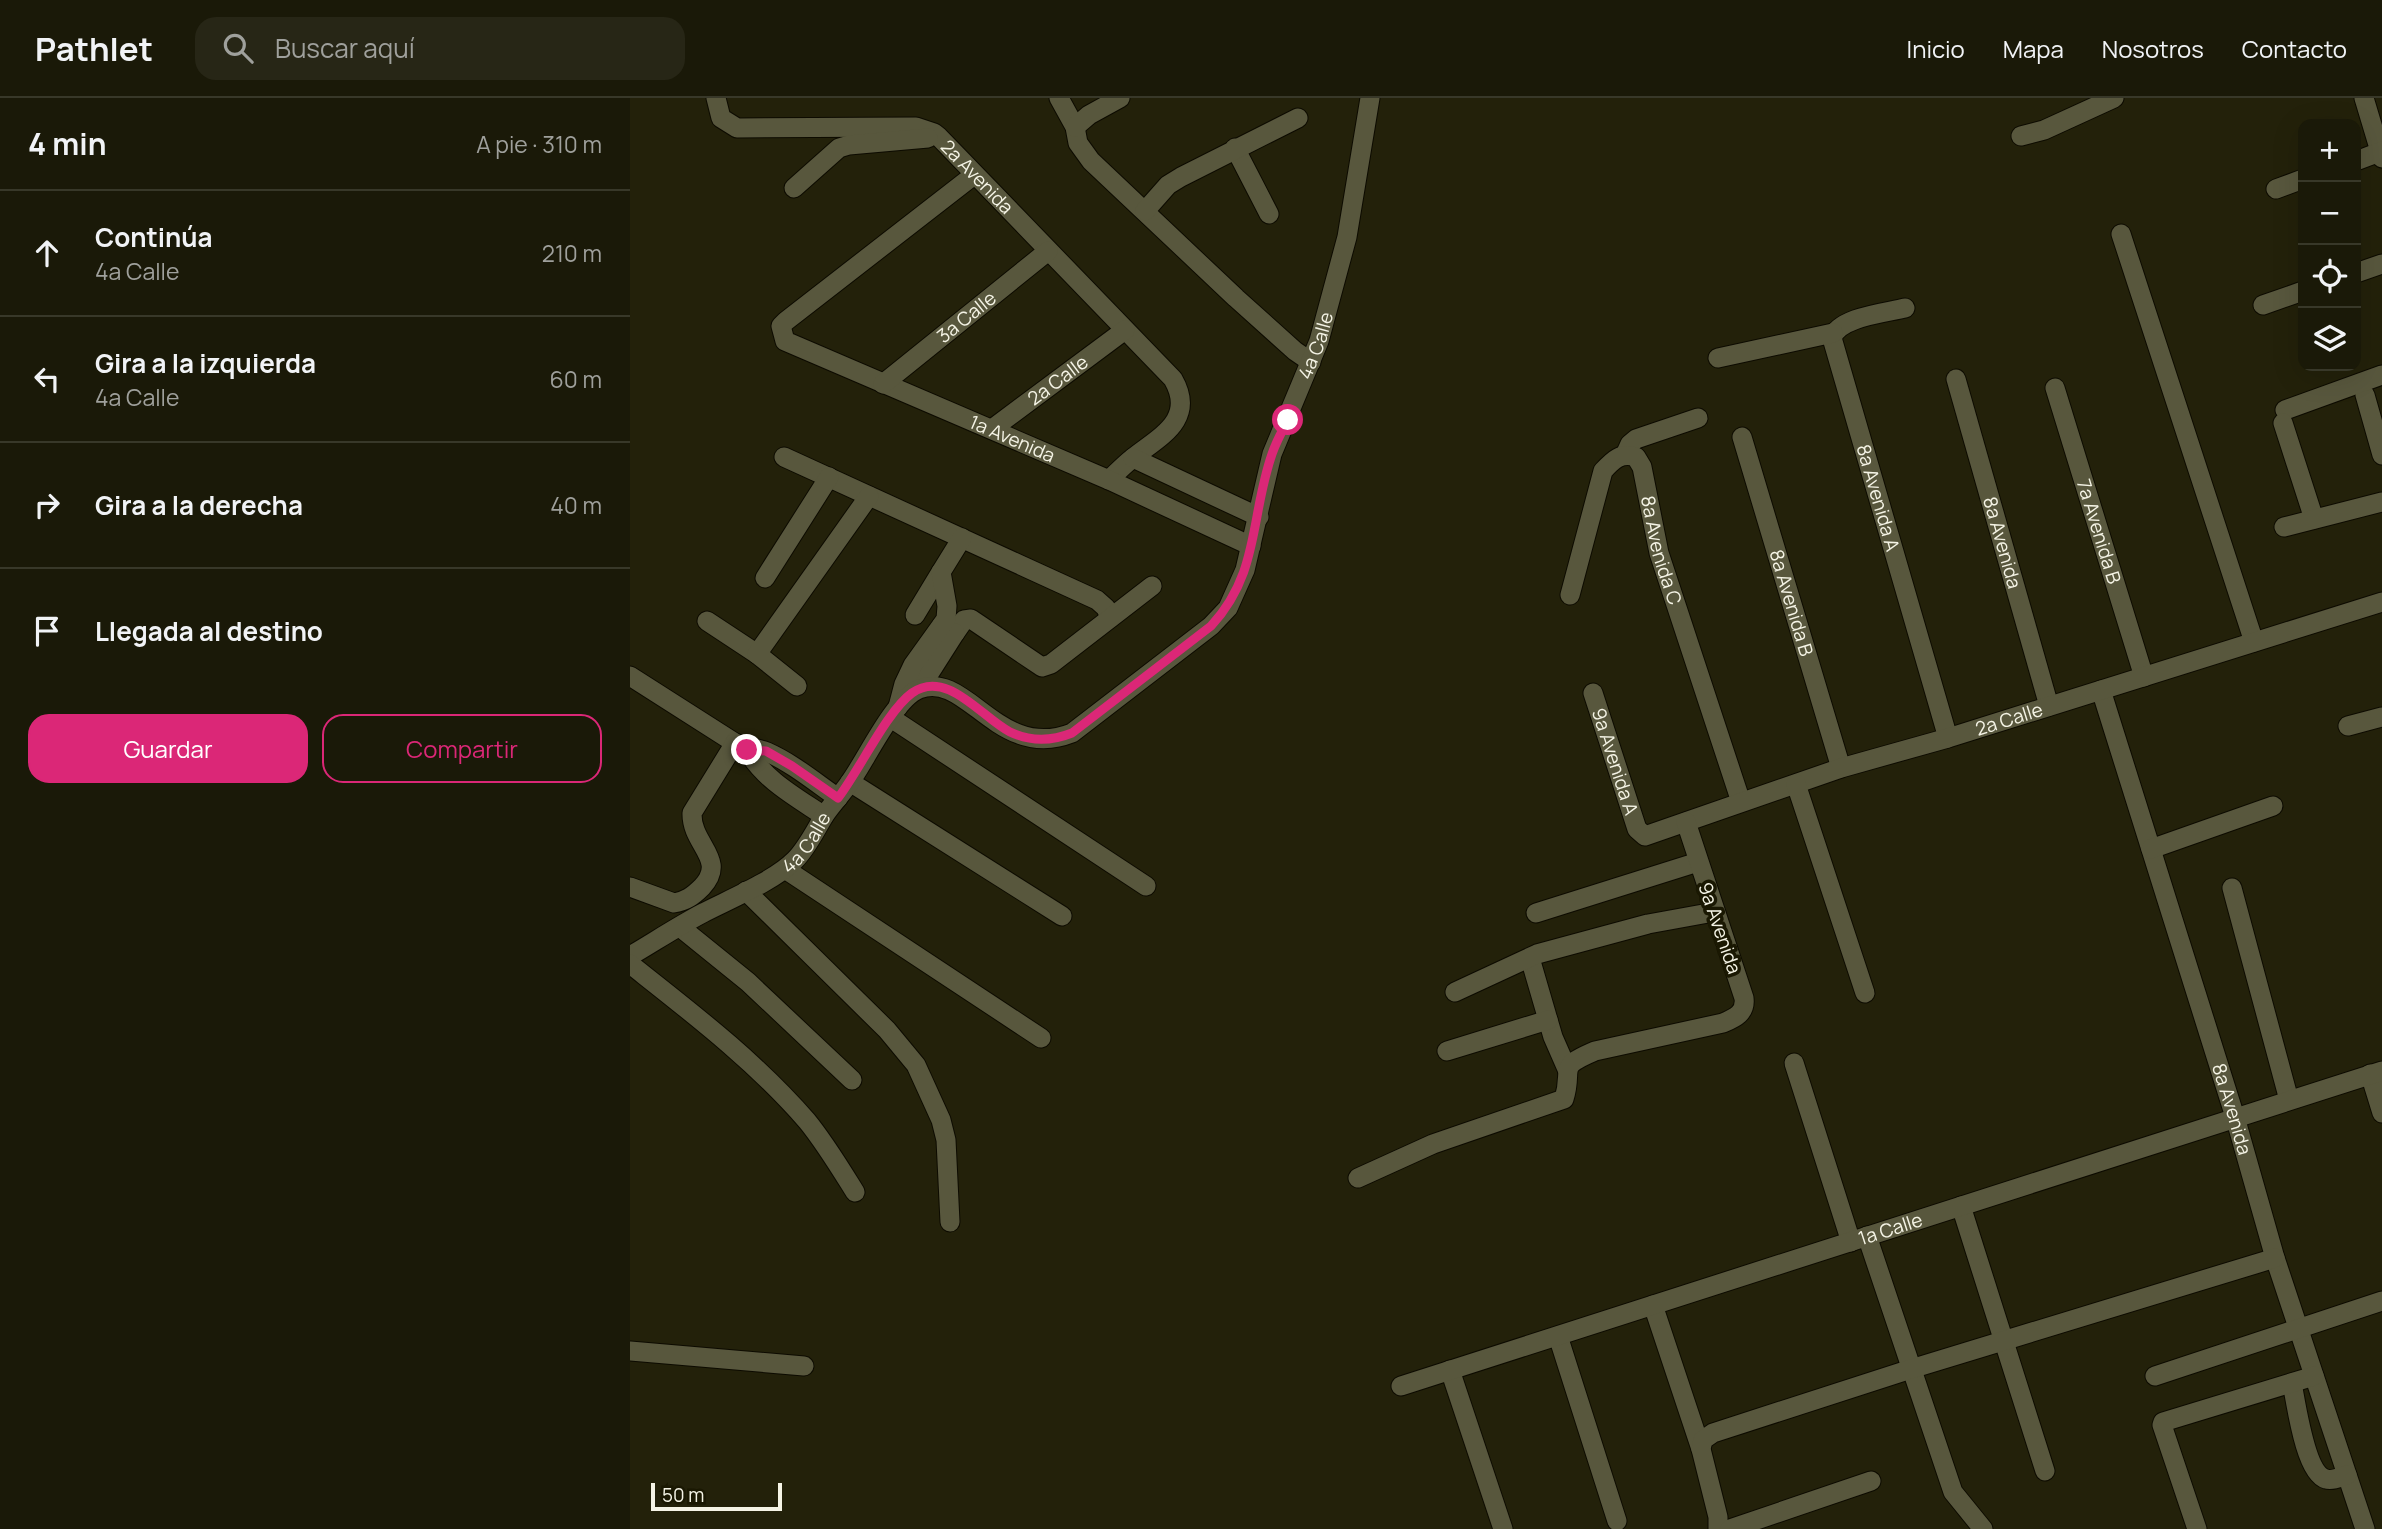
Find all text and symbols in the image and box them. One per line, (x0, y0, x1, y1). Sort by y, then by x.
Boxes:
search box (195, 17, 685, 80)
text: Pathlet (35, 26, 153, 71)
icon: search (219, 29, 257, 67)
text: Buscar aquí (275, 30, 415, 66)
text: Inicio (1907, 32, 1965, 65)
text: Mapa (2003, 32, 2064, 65)
text: Nosotros (2102, 32, 2204, 65)
text: Contacto (2242, 32, 2347, 65)
map controls (2298, 119, 2361, 371)
button: + (2298, 119, 2361, 182)
text: 4 min (28, 123, 106, 164)
text: A pie · 310 m (476, 128, 602, 160)
street label: 2a Avenida (935, 134, 1019, 220)
button: − (2298, 182, 2361, 245)
text: Continúa (95, 219, 213, 255)
icon: ahead (28, 234, 66, 272)
text: 210 m (542, 237, 602, 269)
button: locate (2298, 245, 2361, 308)
text: 4a Calle (95, 255, 179, 287)
street label: 3a Calle (931, 285, 1001, 349)
button: layers (2298, 308, 2361, 371)
street label: 4a Calle (1292, 309, 1339, 383)
text: Gira a la izquierda (95, 345, 316, 381)
street label: 2a Calle (1022, 349, 1093, 411)
icon: left (28, 360, 66, 398)
text: 60 m (550, 363, 602, 395)
text: 4a Calle (95, 381, 179, 413)
route start (1272, 404, 1303, 435)
street label: 1a Avenida (966, 409, 1059, 468)
street label: 8a Avenida A (1850, 441, 1906, 554)
street label: 7a Avenida B (2071, 476, 2128, 587)
icon: right (28, 486, 66, 524)
text: Gira a la derecha (95, 487, 303, 523)
text: 40 m (550, 489, 602, 521)
street label: 8a Avenida C (1635, 493, 1688, 608)
street label: 8a Avenida (1977, 494, 2028, 591)
street label: 8a Avenida B (1763, 546, 1820, 659)
icon: arrive (28, 612, 66, 650)
text: Llegada al destino (95, 613, 323, 649)
street label: 2a Calle (1972, 696, 2046, 742)
street label: 9a Avenida A (1586, 705, 1645, 818)
button: Guardar (28, 714, 308, 783)
button: Compartir (322, 714, 602, 783)
route end (731, 734, 762, 765)
street label: 4a Calle (776, 807, 837, 879)
street label: 9a Avenida (1692, 879, 1748, 977)
street label: 8a Avenida (2206, 1060, 2258, 1158)
street label: 1a Calle (1855, 1206, 1926, 1251)
scale bar (651, 1480, 782, 1512)
text: 50 m (662, 1482, 704, 1508)

